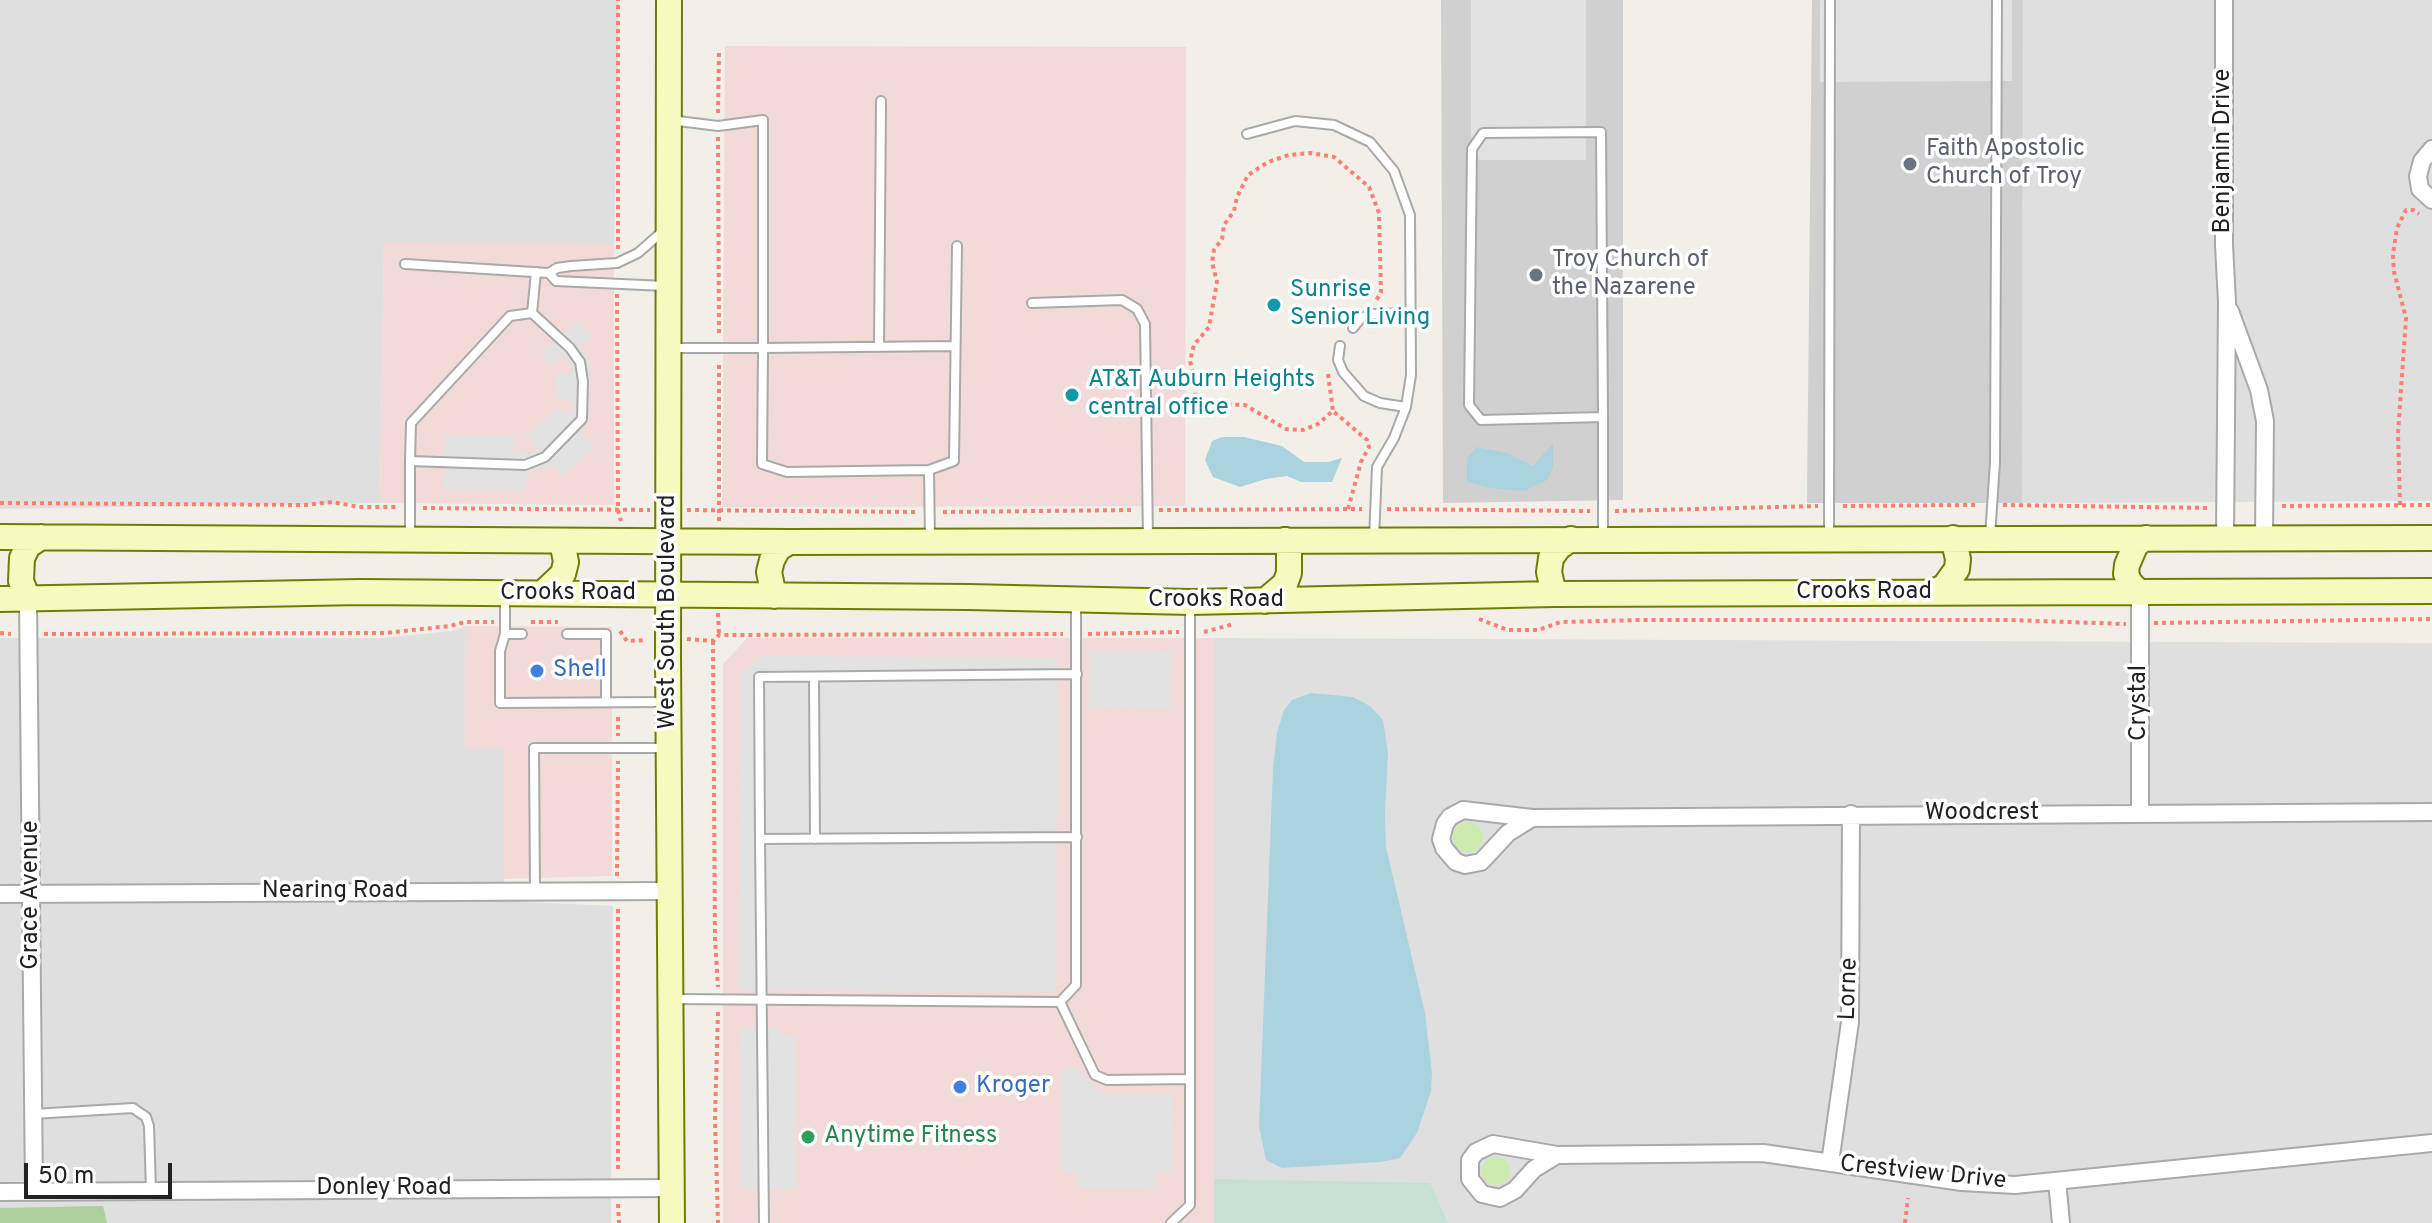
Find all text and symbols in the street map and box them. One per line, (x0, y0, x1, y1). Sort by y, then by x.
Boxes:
street label: Benjamin Drive (2210, 69, 2238, 233)
place label: Faith Apostolic Church of Troy (1926, 136, 2085, 192)
marker: Faith Apostolic Church of Troy (1901, 155, 1919, 173)
place label: Troy Church of the Nazarene (1552, 247, 1708, 303)
marker: Troy Church of the Nazarene (1527, 266, 1545, 284)
place label: Sunrise Senior Living (1290, 277, 1430, 333)
marker: Sunrise Senior Living (1265, 296, 1283, 314)
place label: AT&T Auburn Heights central office (1088, 367, 1315, 423)
marker: AT&T Auburn Heights central office (1063, 386, 1081, 404)
street label: West South Boulevard (655, 494, 683, 730)
street label: Crooks Road (1796, 579, 1932, 607)
street label: Crooks Road (500, 580, 636, 608)
street label: Crooks Road (1148, 587, 1284, 615)
place label: Shell (553, 657, 607, 685)
marker: Shell (528, 662, 546, 680)
street label: Crystal (2126, 665, 2154, 741)
street label: Woodcrest (1925, 800, 2039, 828)
street label: Grace Avenue (18, 820, 46, 970)
street label: Nearing Road (262, 878, 408, 906)
street label: Lorne (1835, 957, 1865, 1021)
place label: Kroger (976, 1073, 1050, 1101)
marker: Kroger (951, 1078, 969, 1096)
place label: Anytime Fitness (824, 1123, 997, 1151)
marker: Anytime Fitness (799, 1128, 817, 1146)
scale bar (28, 1147, 176, 1197)
street label: Crestview Drive (1838, 1151, 2008, 1197)
text: 50 m (38, 1162, 94, 1192)
street label: Donley Road (316, 1175, 452, 1203)

